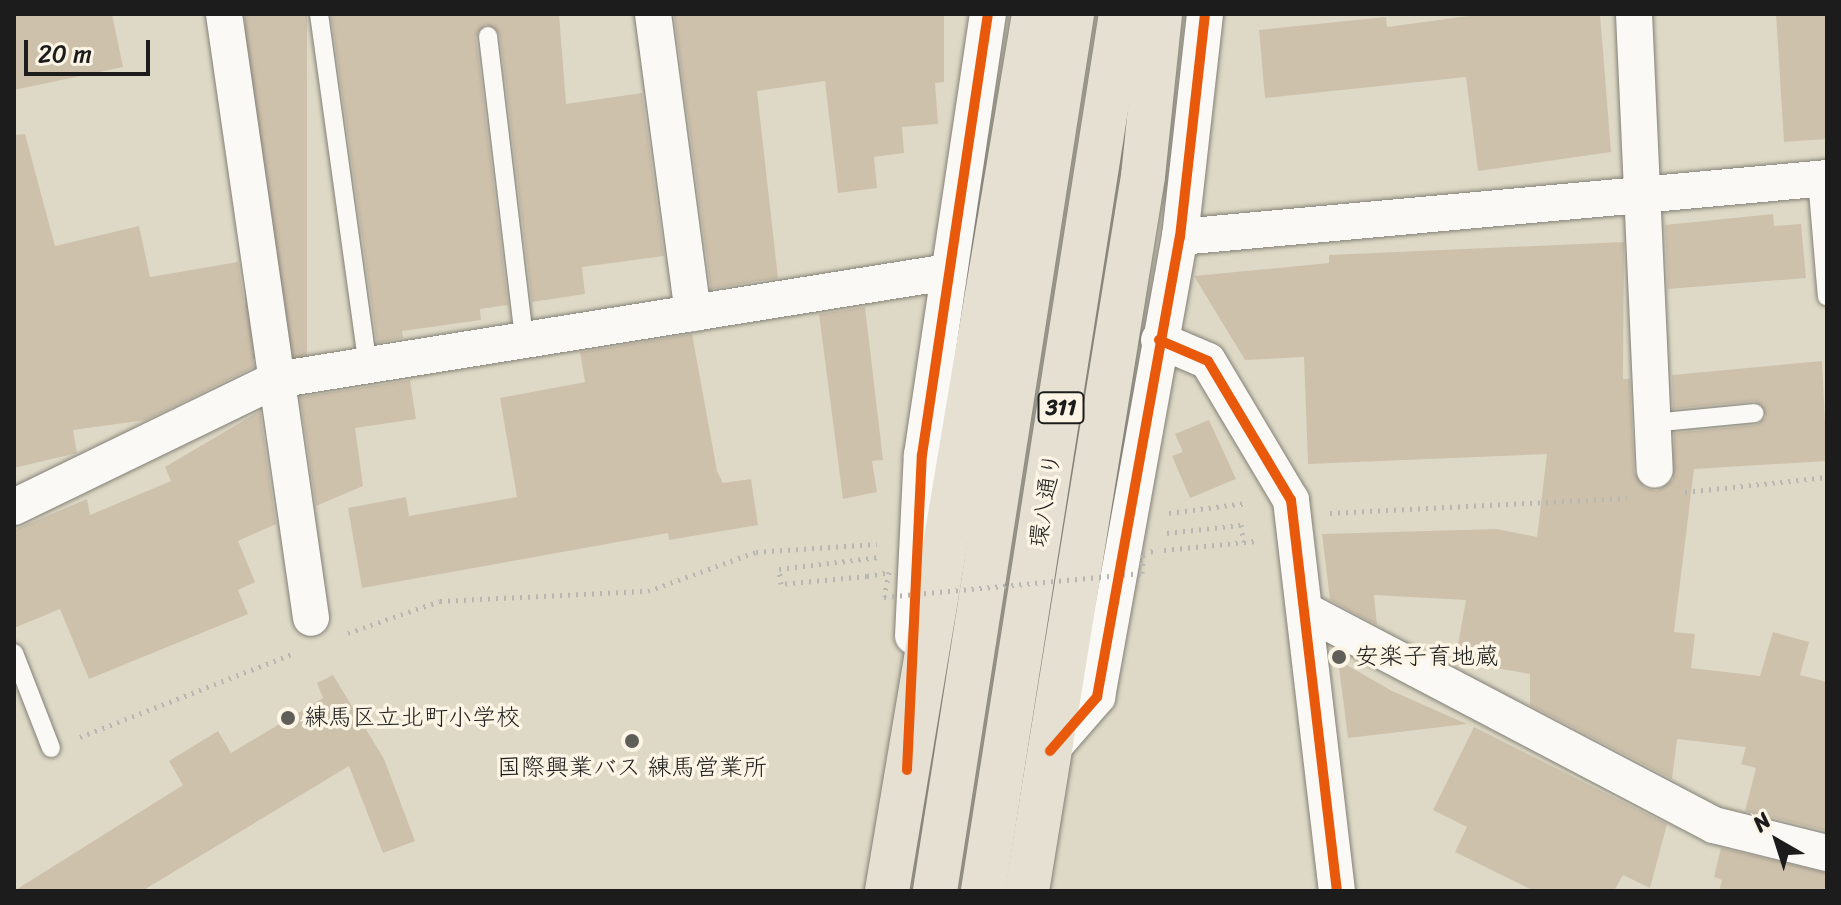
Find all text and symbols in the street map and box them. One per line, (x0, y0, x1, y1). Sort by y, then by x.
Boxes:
scale bar (28, 24, 154, 74)
text: 20 m (38, 33, 92, 75)
road number: 311 (1037, 390, 1085, 426)
street label: 環八通り (1024, 450, 1068, 550)
place label: 安楽子育地蔵 (1355, 643, 1499, 671)
marker: 安楽子育地蔵 (1330, 648, 1348, 666)
place label: 練馬区立北町小学校 (304, 704, 520, 732)
marker: 練馬区立北町小学校 (279, 709, 297, 727)
marker: 国際興業バス 練馬営業所 (623, 732, 641, 750)
place label: 国際興業バス 練馬営業所 (497, 754, 767, 782)
north arrow (1737, 801, 1817, 881)
text: N (1743, 802, 1780, 842)

